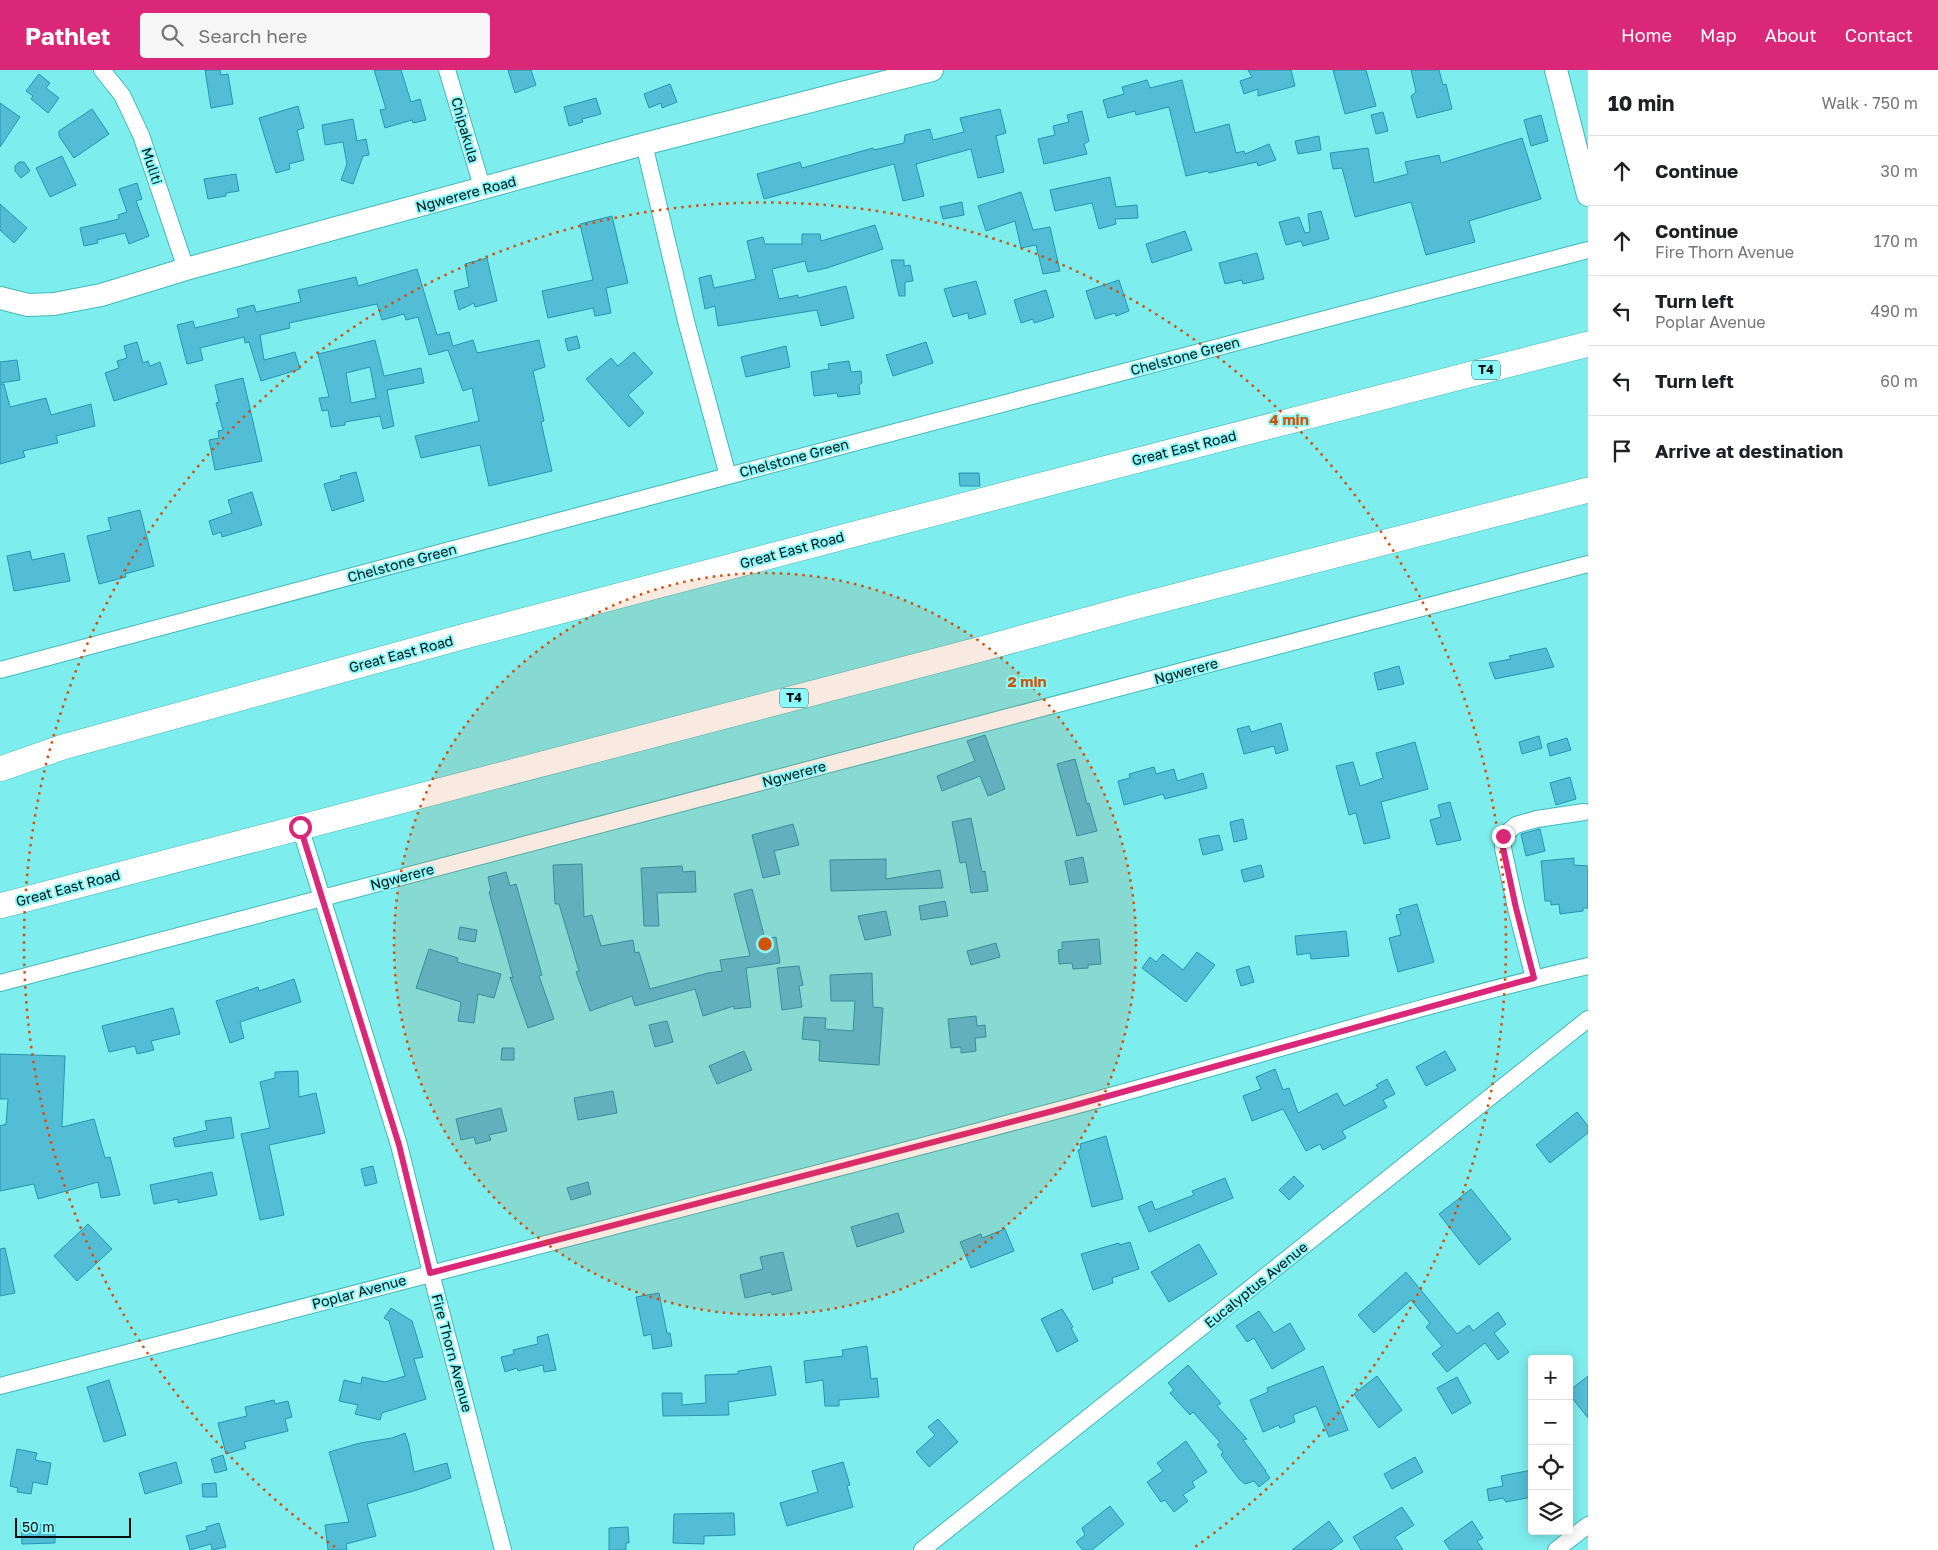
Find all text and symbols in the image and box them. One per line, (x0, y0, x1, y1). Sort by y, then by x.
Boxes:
search box (140, 13, 490, 58)
text: Pathlet (25, 21, 110, 50)
icon: search (158, 21, 186, 49)
text: Search here (198, 24, 307, 47)
text: Home (1621, 24, 1672, 46)
text: Map (1700, 24, 1737, 46)
text: About (1765, 24, 1817, 46)
text: Contact (1845, 24, 1913, 46)
text: 10 min (1608, 90, 1675, 116)
text: Walk · 750 m (1821, 93, 1918, 113)
street label: Chipakula (448, 95, 483, 164)
street label: Muliti (139, 145, 166, 187)
icon: ahead (1608, 157, 1636, 185)
text: Continue (1655, 159, 1738, 182)
text: 30 m (1881, 161, 1918, 181)
street label: Ngwerere Road (414, 172, 518, 215)
text: Continue (1655, 219, 1738, 242)
icon: ahead (1608, 227, 1636, 255)
text: 170 m (1874, 231, 1918, 251)
text: Fire Thorn Avenue (1655, 242, 1794, 262)
text: Turn left (1655, 289, 1734, 312)
icon: left (1608, 297, 1636, 325)
text: 490 m (1870, 301, 1918, 321)
text: Poplar Avenue (1655, 312, 1766, 332)
street label: Chelstone Green (1128, 333, 1241, 378)
road number: T4 (1472, 360, 1500, 380)
icon: left (1608, 367, 1636, 395)
text: Turn left (1655, 369, 1734, 392)
text: 60 m (1880, 371, 1918, 391)
text: 4 min (1269, 410, 1309, 428)
street label: Great East Road (1130, 426, 1238, 469)
street label: Chelstone Green (737, 435, 850, 480)
icon: arrive (1608, 437, 1636, 465)
text: Arrive at destination (1655, 439, 1843, 462)
street label: Great East Road (738, 527, 846, 572)
street label: Chelstone Green (345, 540, 458, 585)
street label: Great East Road (347, 631, 455, 676)
street label: Ngwerere (1152, 654, 1220, 687)
text: 2 min (1007, 672, 1047, 690)
road number: T4 (780, 688, 808, 708)
street label: Ngwerere (760, 757, 828, 790)
route start (289, 816, 312, 839)
route end (1492, 825, 1515, 848)
street label: Ngwerere (368, 860, 436, 893)
street label: Great East Road (14, 865, 122, 910)
centre of rings (756, 935, 774, 953)
street label: Eucalyptus Avenue (1201, 1238, 1311, 1331)
street label: Poplar Avenue (310, 1271, 408, 1312)
street label: Fire Thorn Avenue (429, 1292, 476, 1414)
map controls (1528, 1355, 1573, 1535)
button: + (1528, 1355, 1573, 1400)
button: − (1528, 1400, 1573, 1445)
button: locate (1528, 1445, 1573, 1490)
button: layers (1528, 1490, 1573, 1535)
scale bar (15, 1515, 131, 1538)
text: 50 m (22, 1518, 55, 1535)

